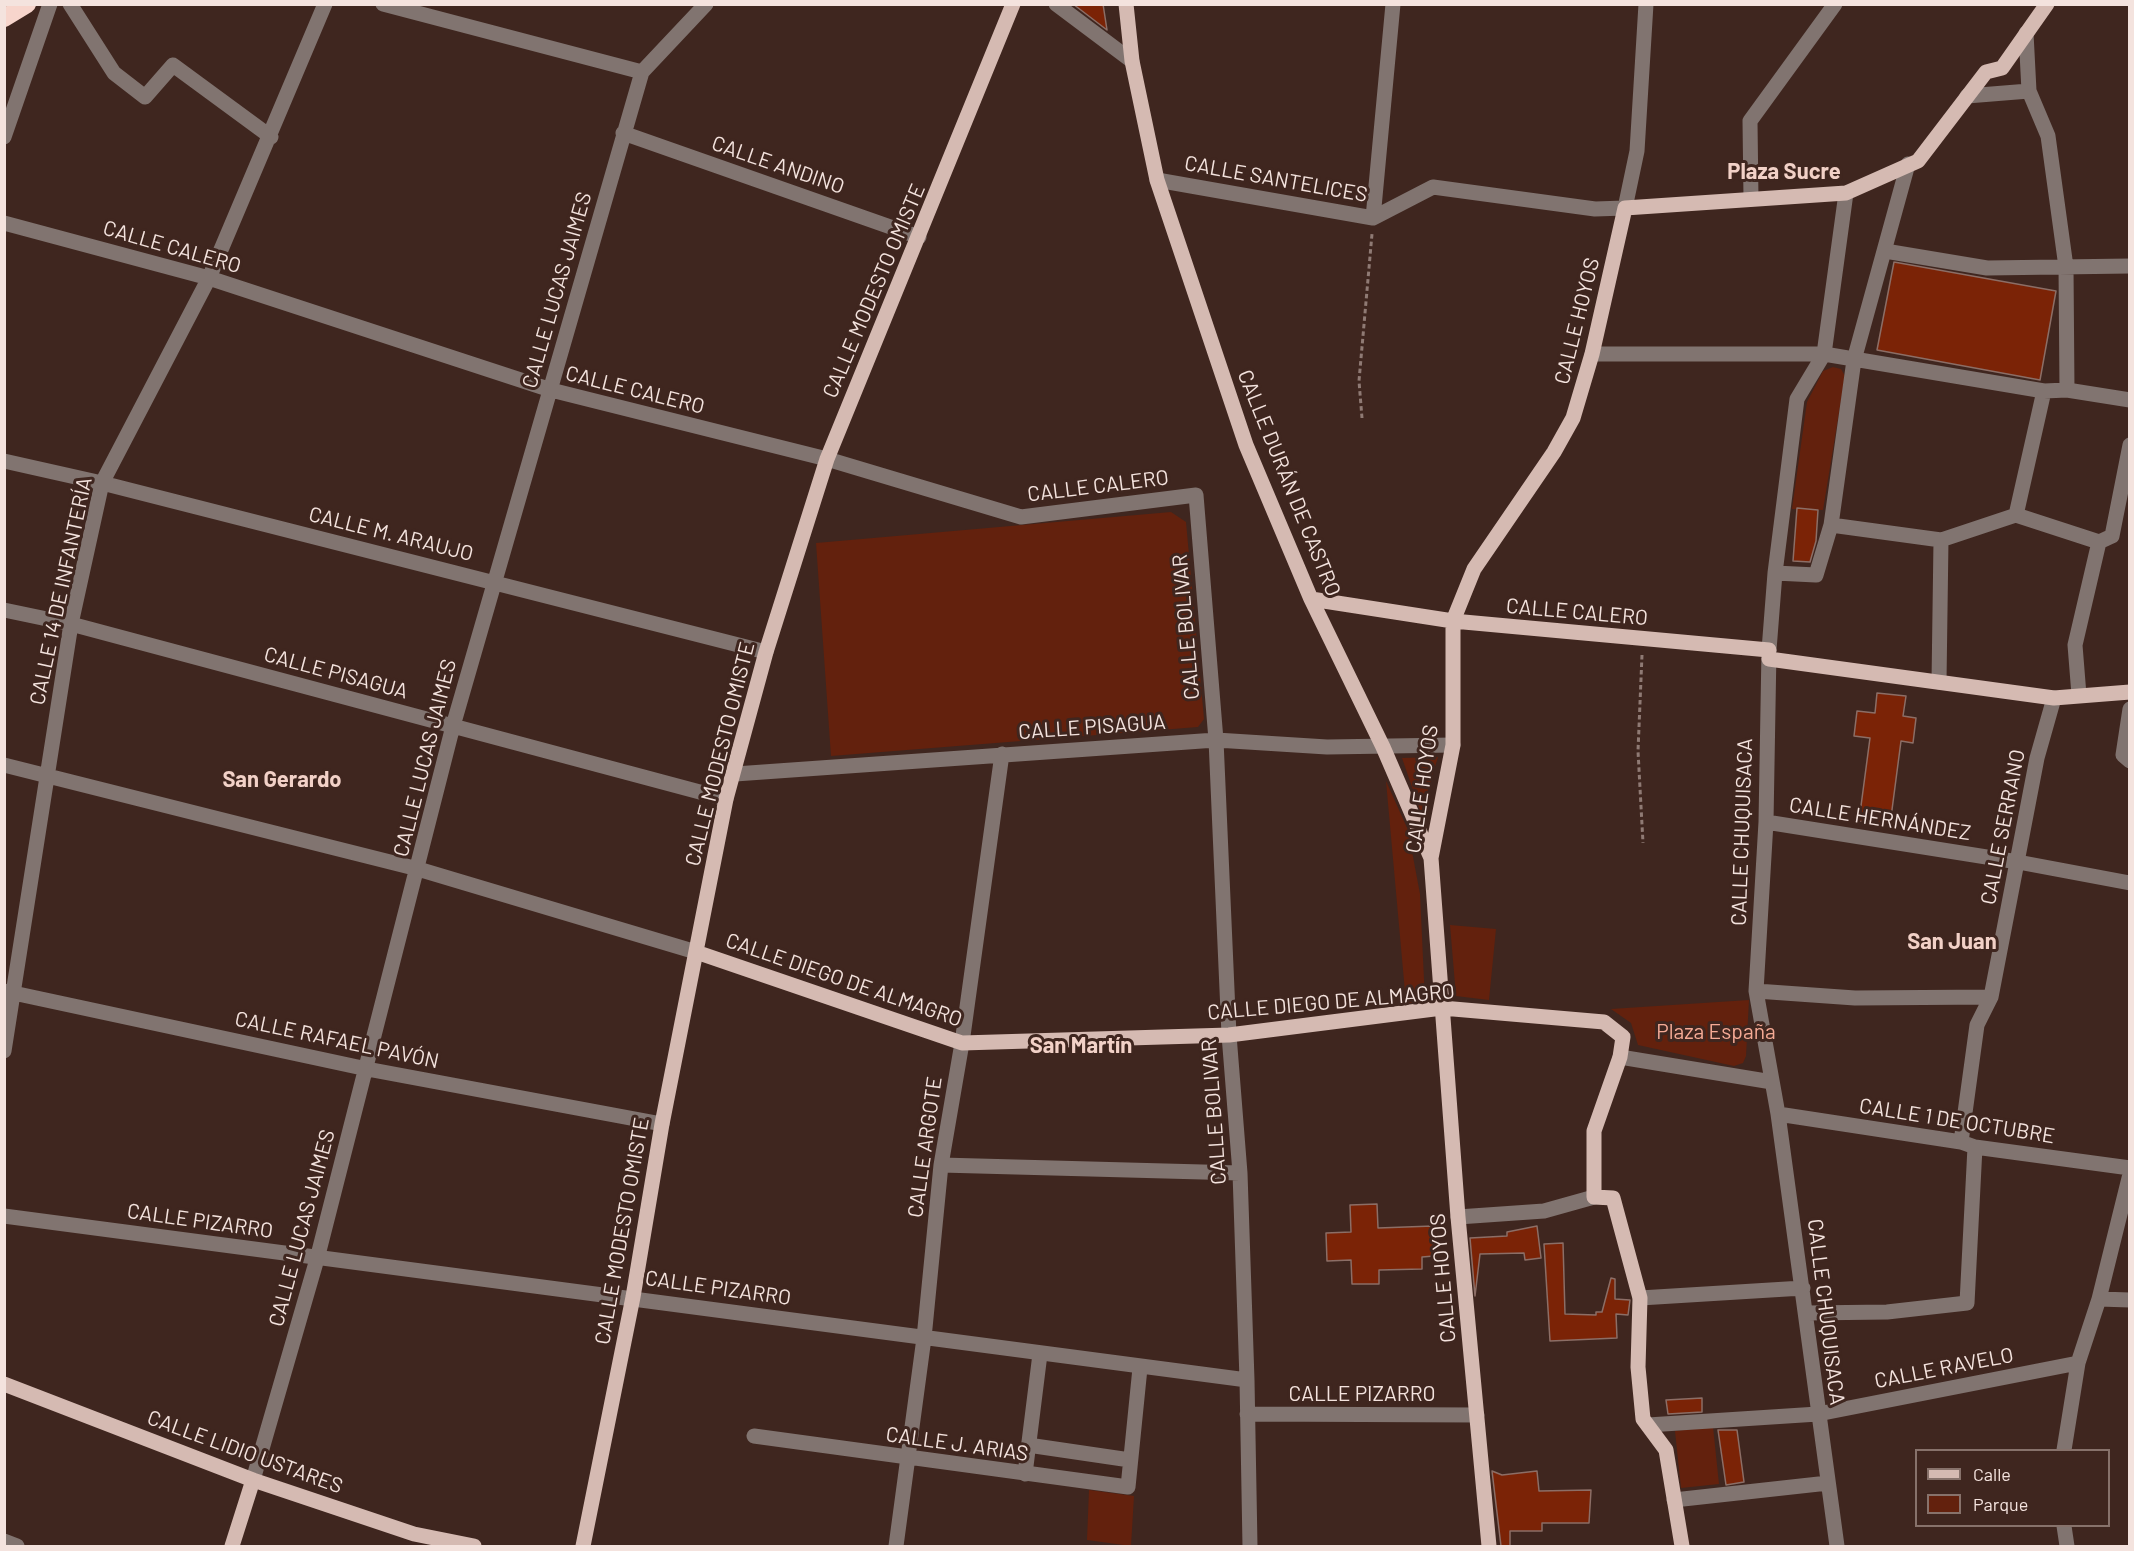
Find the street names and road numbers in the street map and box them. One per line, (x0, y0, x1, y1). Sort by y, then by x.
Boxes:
street label: CALLE ANDINO (708, 131, 848, 199)
street label: CALLE SANTELICES (1183, 151, 1369, 207)
street label: CALLE MODESTO OMISTE (817, 180, 931, 402)
street label: CALLE LUCAS JAIMES (517, 189, 597, 391)
street label: CALLE CALERO (100, 215, 244, 279)
street label: CALLE HOYOS (1549, 255, 1605, 387)
street label: CALLE CALERO (563, 361, 707, 419)
street label: CALLE DURÁN DE CASTRO (1232, 366, 1346, 600)
street label: CALLE CALERO (1026, 465, 1170, 507)
street label: CALLE 14 DE INFANTERÍA (25, 475, 97, 707)
street label: CALLE M. ARAUJO (306, 501, 476, 567)
street label: CALLE BOLIVAR (1167, 553, 1205, 701)
street label: CALLE CALERO (1505, 593, 1649, 631)
street label: CALLE MODESTO OMISTE (680, 639, 760, 869)
street label: CALLE PISAGUA (261, 642, 411, 704)
street label: CALLE LUCAS JAIMES (388, 657, 462, 859)
street label: CALLE PISAGUA (1017, 709, 1167, 745)
street label: CALLE HOYOS (1401, 723, 1443, 855)
street label: CALLE CHUQUISACA (1726, 738, 1758, 926)
street label: CALLE SERRANO (1976, 747, 2030, 907)
street label: CALLE HERNÁNDEZ (1787, 792, 1973, 846)
street label: CALLE DIEGO DE ALMAGRO (722, 928, 966, 1032)
street label: CALLE DIEGO DE ALMAGRO (1206, 979, 1456, 1025)
street label: CALLE RAFAEL PAVÓN (233, 1006, 441, 1074)
street label: CALLE BOLIVAR (1196, 1038, 1232, 1186)
street label: CALLE ARGOTE (903, 1075, 947, 1219)
street label: CALLE 1 DE OCTUBRE (1857, 1093, 2057, 1149)
street label: CALLE MODESTO OMISTE (590, 1116, 654, 1346)
street label: CALLE LUCAS JAIMES (264, 1127, 340, 1329)
street label: CALLE PIZARRO (125, 1198, 275, 1244)
street label: CALLE HOYOS (1425, 1212, 1461, 1344)
street label: CALLE CHUQUISACA (1802, 1217, 1850, 1407)
street label: CALLE PIZARRO (643, 1265, 793, 1311)
street label: CALLE RAVELO (1872, 1342, 2016, 1394)
street label: CALLE PIZARRO (1288, 1381, 1436, 1407)
street label: CALLE LIDIO USTARES (144, 1405, 346, 1499)
street label: CALLE J. ARIAS (884, 1422, 1030, 1466)

